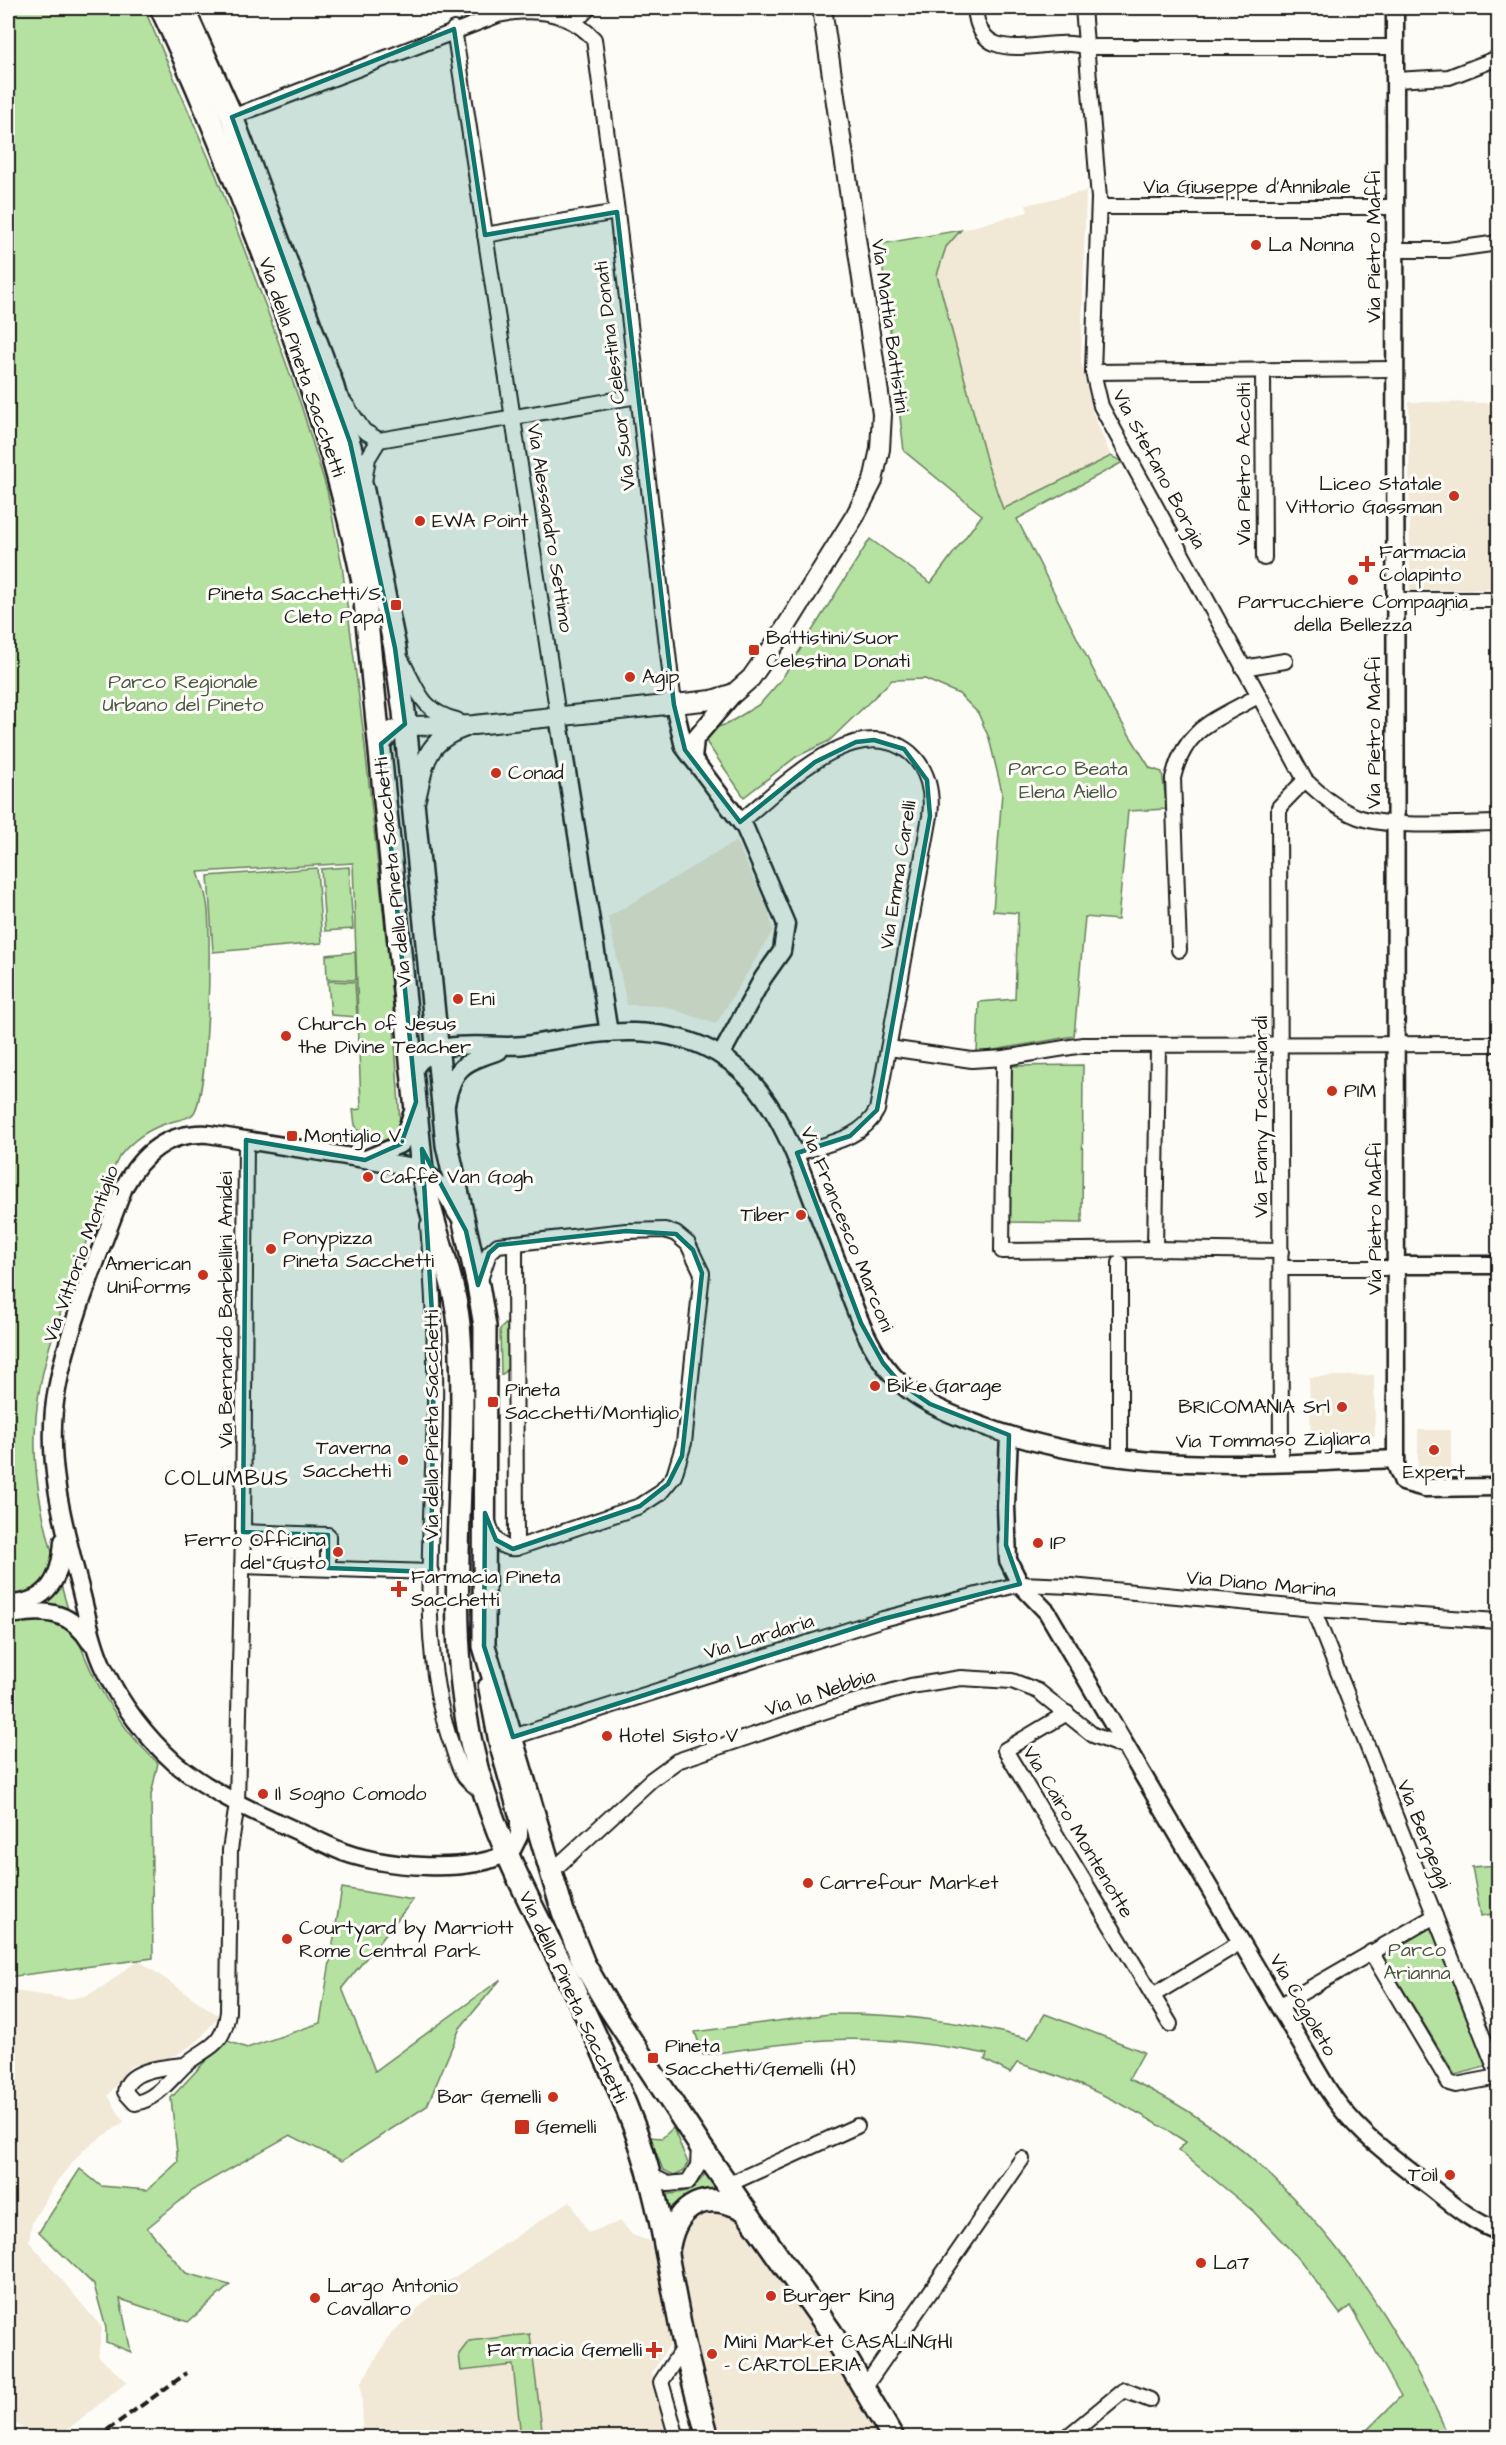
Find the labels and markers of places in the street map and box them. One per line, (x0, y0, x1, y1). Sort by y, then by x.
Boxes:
place label: La Nonna (1268, 231, 1354, 259)
marker: La Nonna (1249, 238, 1263, 252)
place label: Liceo Statale Vittorio Gassman (1286, 470, 1442, 521)
marker: Liceo Statale Vittorio Gassman (1447, 489, 1461, 503)
place label: EWA Point (432, 507, 529, 535)
marker: EWA Point (413, 514, 427, 528)
place label: Farmacia Colapinto (1379, 538, 1466, 589)
marker: Farmacia Colapinto (1360, 557, 1374, 571)
marker: Parrucchiere Compagnia della Bellezza (1346, 573, 1360, 587)
place label: Pineta Sacchetti/S. Cleto Papa (208, 580, 384, 631)
place label: Parrucchiere Compagnia della Bellezza (1238, 588, 1468, 639)
marker: Pineta Sacchetti/S. Cleto Papa (389, 598, 403, 612)
place label: Battistini/Suor Celestina Donati (766, 624, 910, 675)
marker: Battistini/Suor Celestina Donati (747, 643, 761, 657)
place label: Agip (642, 663, 679, 692)
marker: Agip (623, 670, 637, 684)
place label: Conad (508, 759, 564, 787)
marker: Conad (489, 766, 503, 780)
place label: Eni (470, 985, 495, 1013)
marker: Eni (451, 992, 465, 1006)
place label: Church of Jesus the Divine Teacher (298, 1010, 471, 1061)
marker: Church of Jesus the Divine Teacher (279, 1029, 293, 1043)
place label: PIM (1344, 1077, 1376, 1105)
marker: PIM (1325, 1084, 1339, 1098)
place label: Montiglio V. (304, 1122, 404, 1151)
marker: Montiglio V. (285, 1129, 299, 1143)
place label: Caffè Van Gogh (380, 1163, 533, 1192)
marker: Caffè Van Gogh (361, 1170, 375, 1184)
place label: Tiber (740, 1201, 789, 1229)
marker: Tiber (794, 1208, 808, 1222)
place label: Ponypizza Pineta Sacchetti (283, 1224, 434, 1275)
marker: Ponypizza Pineta Sacchetti (264, 1242, 278, 1256)
place label: American Uniforms (105, 1250, 191, 1301)
marker: American Uniforms (196, 1268, 210, 1282)
place label: Bike Garage (887, 1372, 1002, 1401)
place label: Pineta Sacchetti/Montiglio (505, 1376, 679, 1428)
marker: Bike Garage (868, 1379, 882, 1393)
place label: BRICOMANIA Srl (1178, 1393, 1330, 1421)
marker: Pineta Sacchetti/Montiglio (486, 1395, 500, 1409)
marker: BRICOMANIA Srl (1335, 1400, 1349, 1414)
place label: Taverna Sacchetti (303, 1434, 391, 1485)
marker: Expert (1427, 1443, 1441, 1457)
marker: Taverna Sacchetti (396, 1453, 410, 1467)
place label: Expert (1403, 1458, 1465, 1486)
place label: Ferro Officina del Gusto (184, 1526, 326, 1577)
place label: IP (1050, 1529, 1066, 1557)
marker: IP (1031, 1536, 1045, 1550)
marker: Ferro Officina del Gusto (331, 1545, 345, 1559)
place label: Farmacia Pineta Sacchetti (411, 1563, 561, 1614)
marker: Farmacia Pineta Sacchetti (392, 1582, 406, 1596)
place label: Hotel Sisto V (619, 1722, 739, 1750)
marker: Hotel Sisto V (600, 1729, 614, 1743)
place label: Il Sogno Comodo (275, 1780, 427, 1809)
marker: Il Sogno Comodo (256, 1787, 270, 1801)
place label: Carrefour Market (820, 1869, 999, 1897)
marker: Carrefour Market (801, 1876, 815, 1890)
place label: Courtyard by Marriott Rome Central Park (299, 1914, 514, 1965)
marker: Courtyard by Marriott Rome Central Park (280, 1932, 294, 1946)
place label: Pineta Sacchetti/Gemelli (H) (665, 2032, 856, 2083)
marker: Pineta Sacchetti/Gemelli (H) (646, 2051, 660, 2065)
place label: Bar Gemelli (437, 2083, 541, 2111)
marker: Bar Gemelli (546, 2090, 560, 2104)
place label: Gemelli (536, 2113, 596, 2141)
marker: Gemelli (513, 2118, 531, 2136)
place label: Toil (1408, 2161, 1438, 2189)
marker: Toil (1443, 2168, 1457, 2182)
place label: La7 (1213, 2249, 1249, 2277)
marker: La7 (1194, 2256, 1208, 2270)
place label: Largo Antonio Cavallaro (327, 2272, 458, 2323)
place label: Burger King (783, 2282, 894, 2311)
marker: Burger King (764, 2289, 778, 2303)
marker: Largo Antonio Cavallaro (308, 2291, 322, 2305)
place label: Mini Market CASALINGHI - CARTOLERIA (724, 2328, 953, 2379)
place label: Farmacia Gemelli (487, 2336, 642, 2364)
marker: Farmacia Gemelli (647, 2343, 661, 2357)
marker: Mini Market CASALINGHI - CARTOLERIA (705, 2347, 719, 2361)

